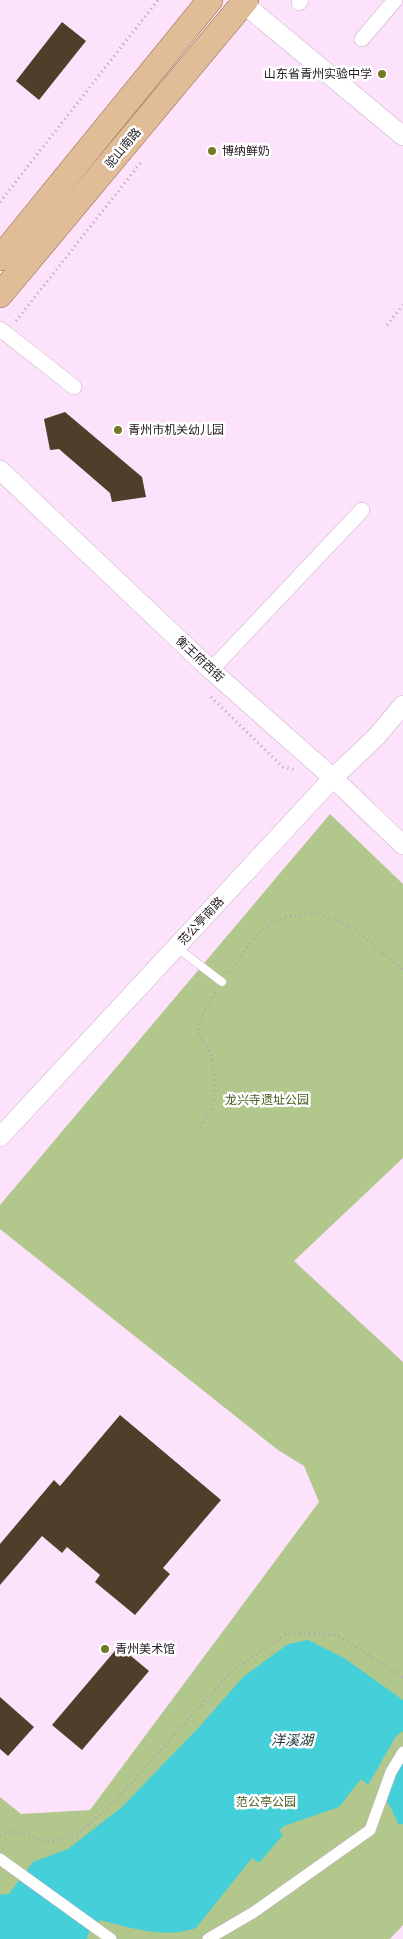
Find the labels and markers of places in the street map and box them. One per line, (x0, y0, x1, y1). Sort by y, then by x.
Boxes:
place label: 山东省青州实验中学 (264, 66, 372, 81)
marker: 山东省青州实验中学 (376, 68, 388, 80)
place label: 博纳鲜奶 (222, 143, 270, 158)
marker: 博纳鲜奶 (206, 145, 218, 157)
place label: 青州市机关幼儿园 (128, 422, 224, 437)
marker: 青州市机关幼儿园 (112, 424, 124, 436)
place label: 青州美术馆 (115, 1641, 175, 1656)
marker: 青州美术馆 (99, 1643, 111, 1655)

